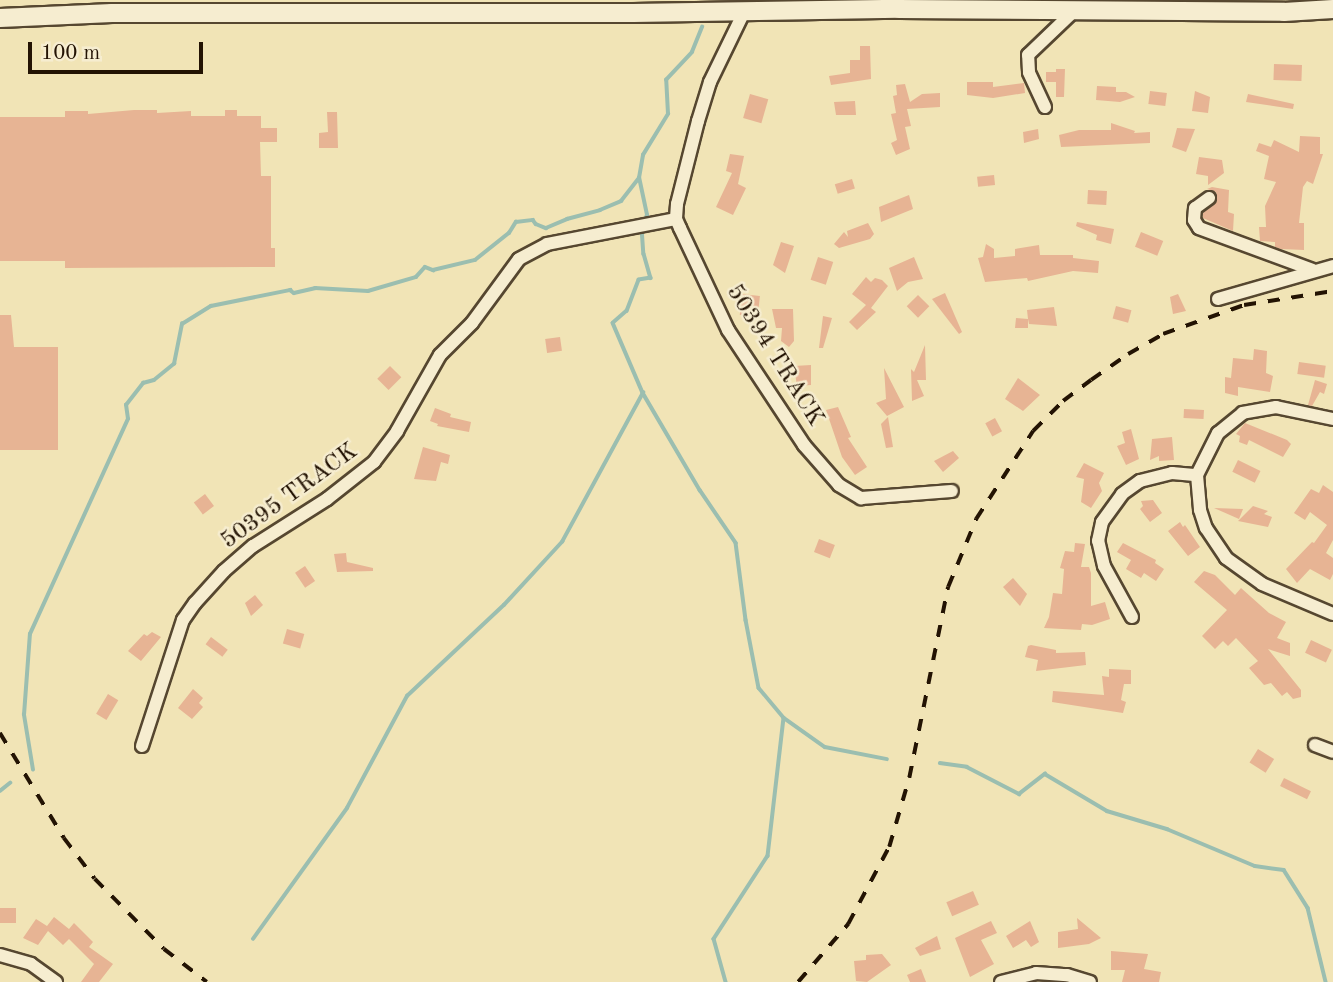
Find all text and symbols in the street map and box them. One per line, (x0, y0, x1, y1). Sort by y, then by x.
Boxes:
scale bar (32, 28, 206, 72)
text: 100 m (41, 43, 100, 64)
street label: 50394 TRACK (719, 280, 829, 432)
street label: 50395 TRACK (216, 438, 364, 556)

